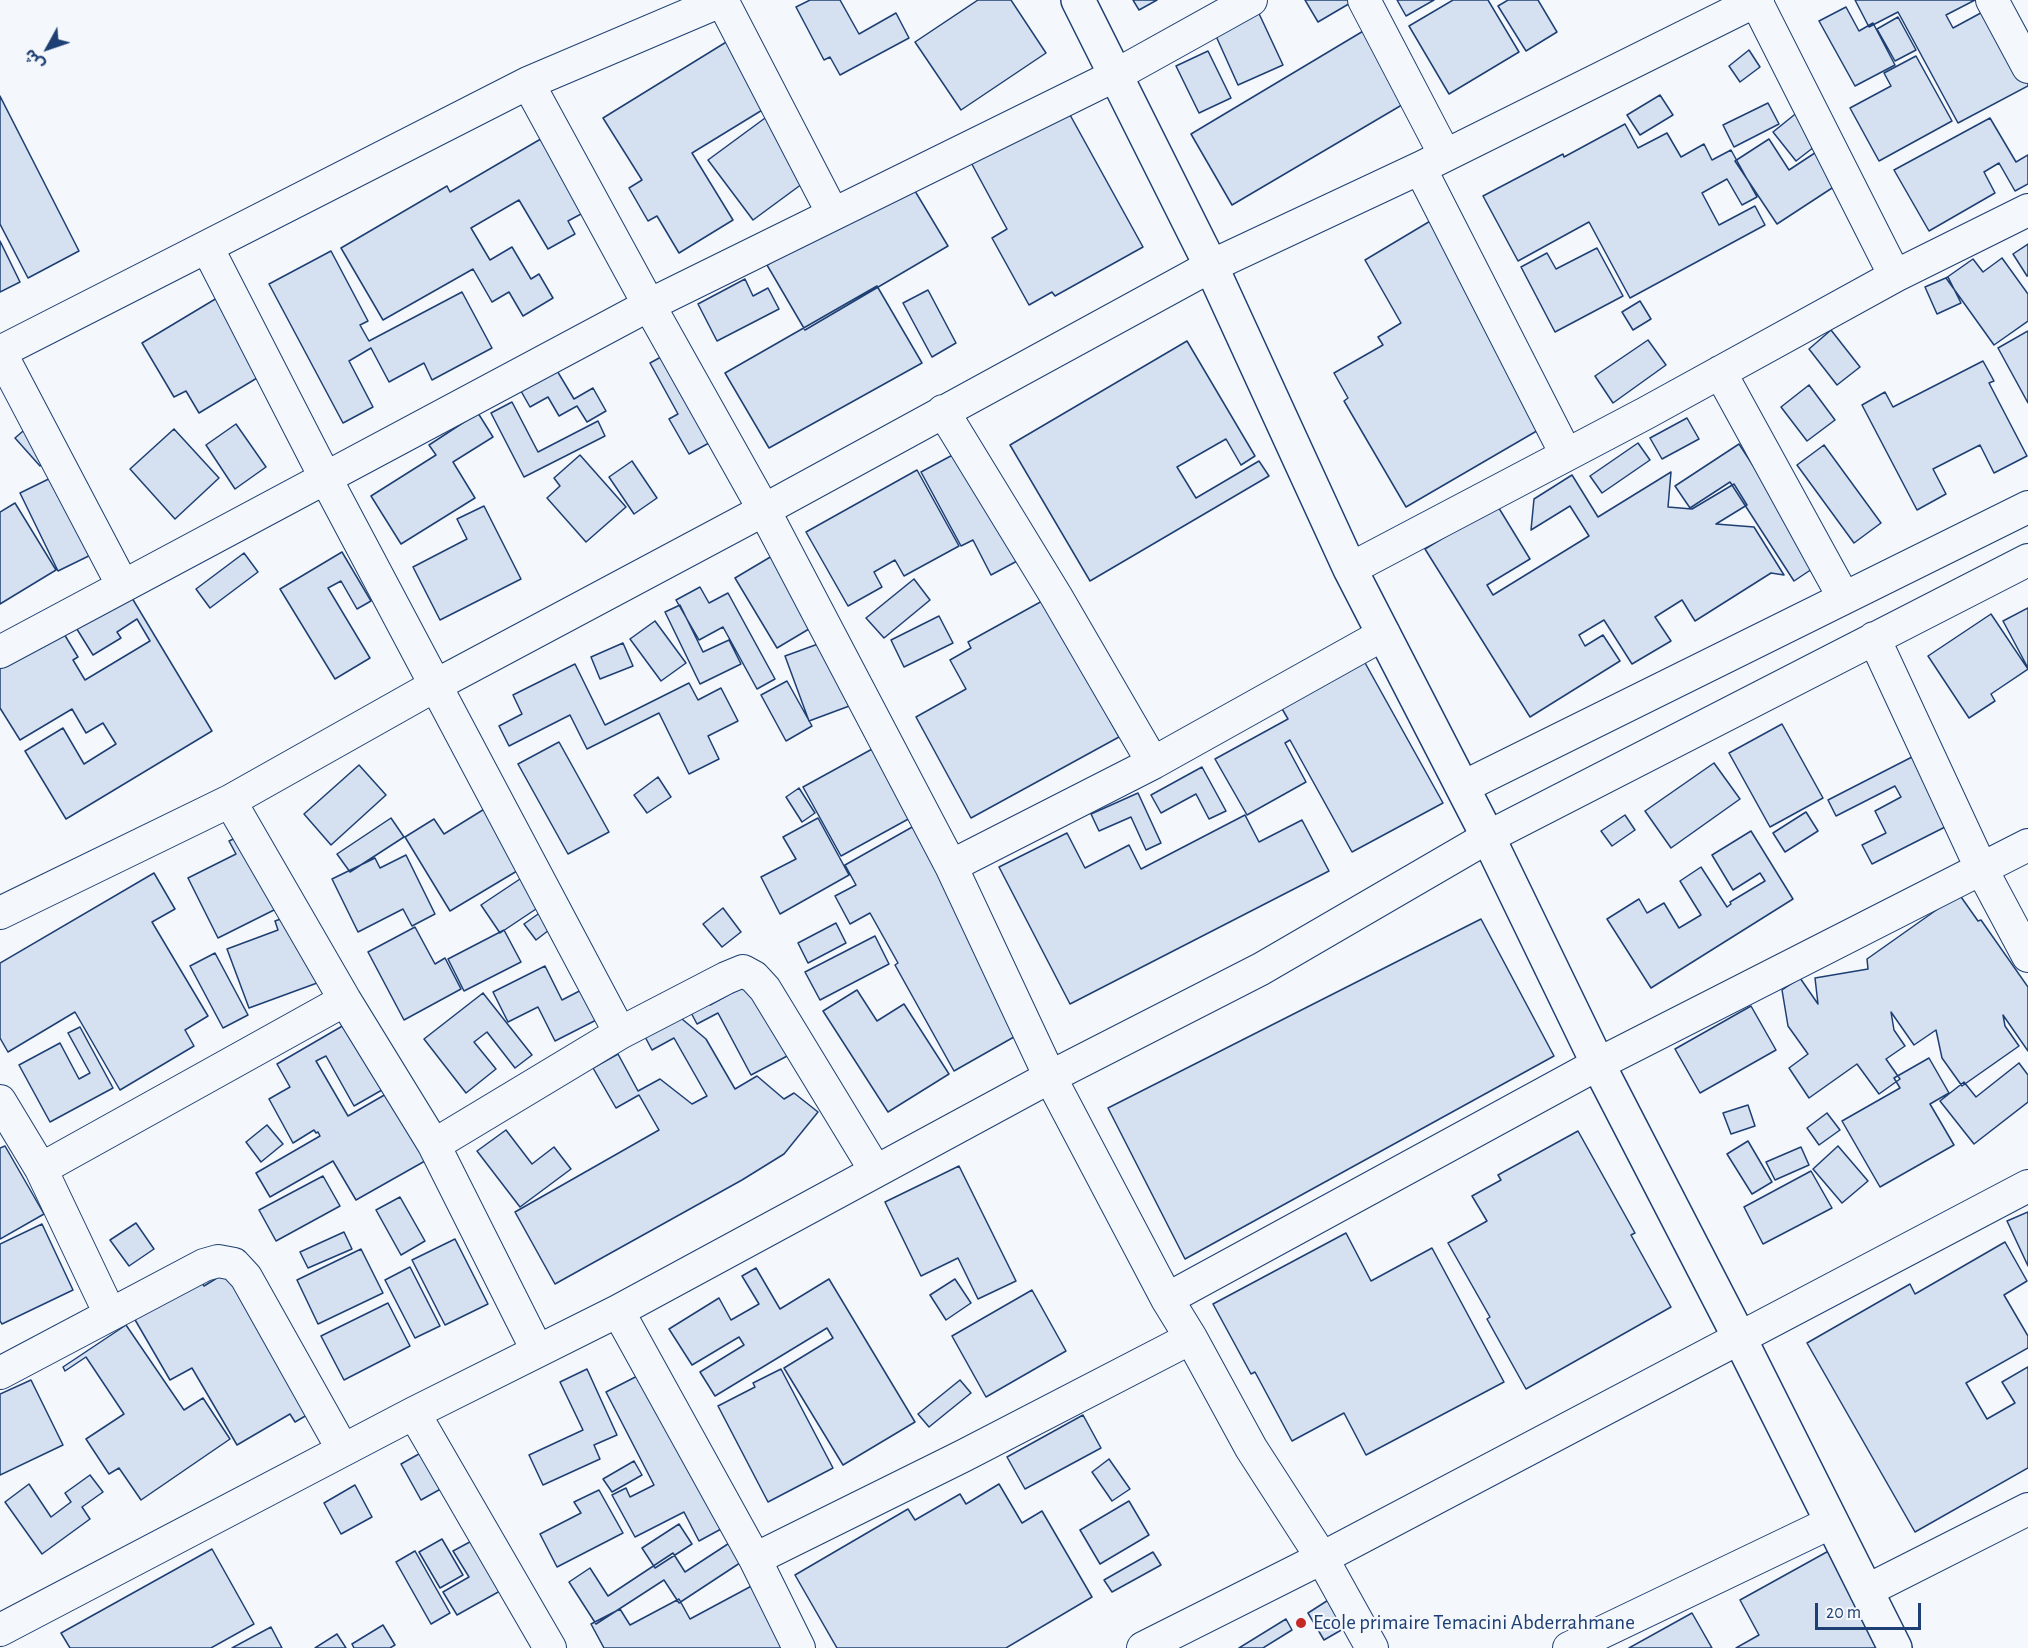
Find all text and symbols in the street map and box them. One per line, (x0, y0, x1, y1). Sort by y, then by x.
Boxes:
north arrow (18, 18, 78, 78)
text: ش (21, 46, 47, 73)
scale bar (1818, 1591, 1924, 1629)
text: 20 m (1826, 1604, 1861, 1622)
place label: Ecole primaire Temacini Abderrahmane (1313, 1610, 1635, 1636)
marker: Ecole primaire Temacini Abderrahmane (1294, 1616, 1308, 1630)

